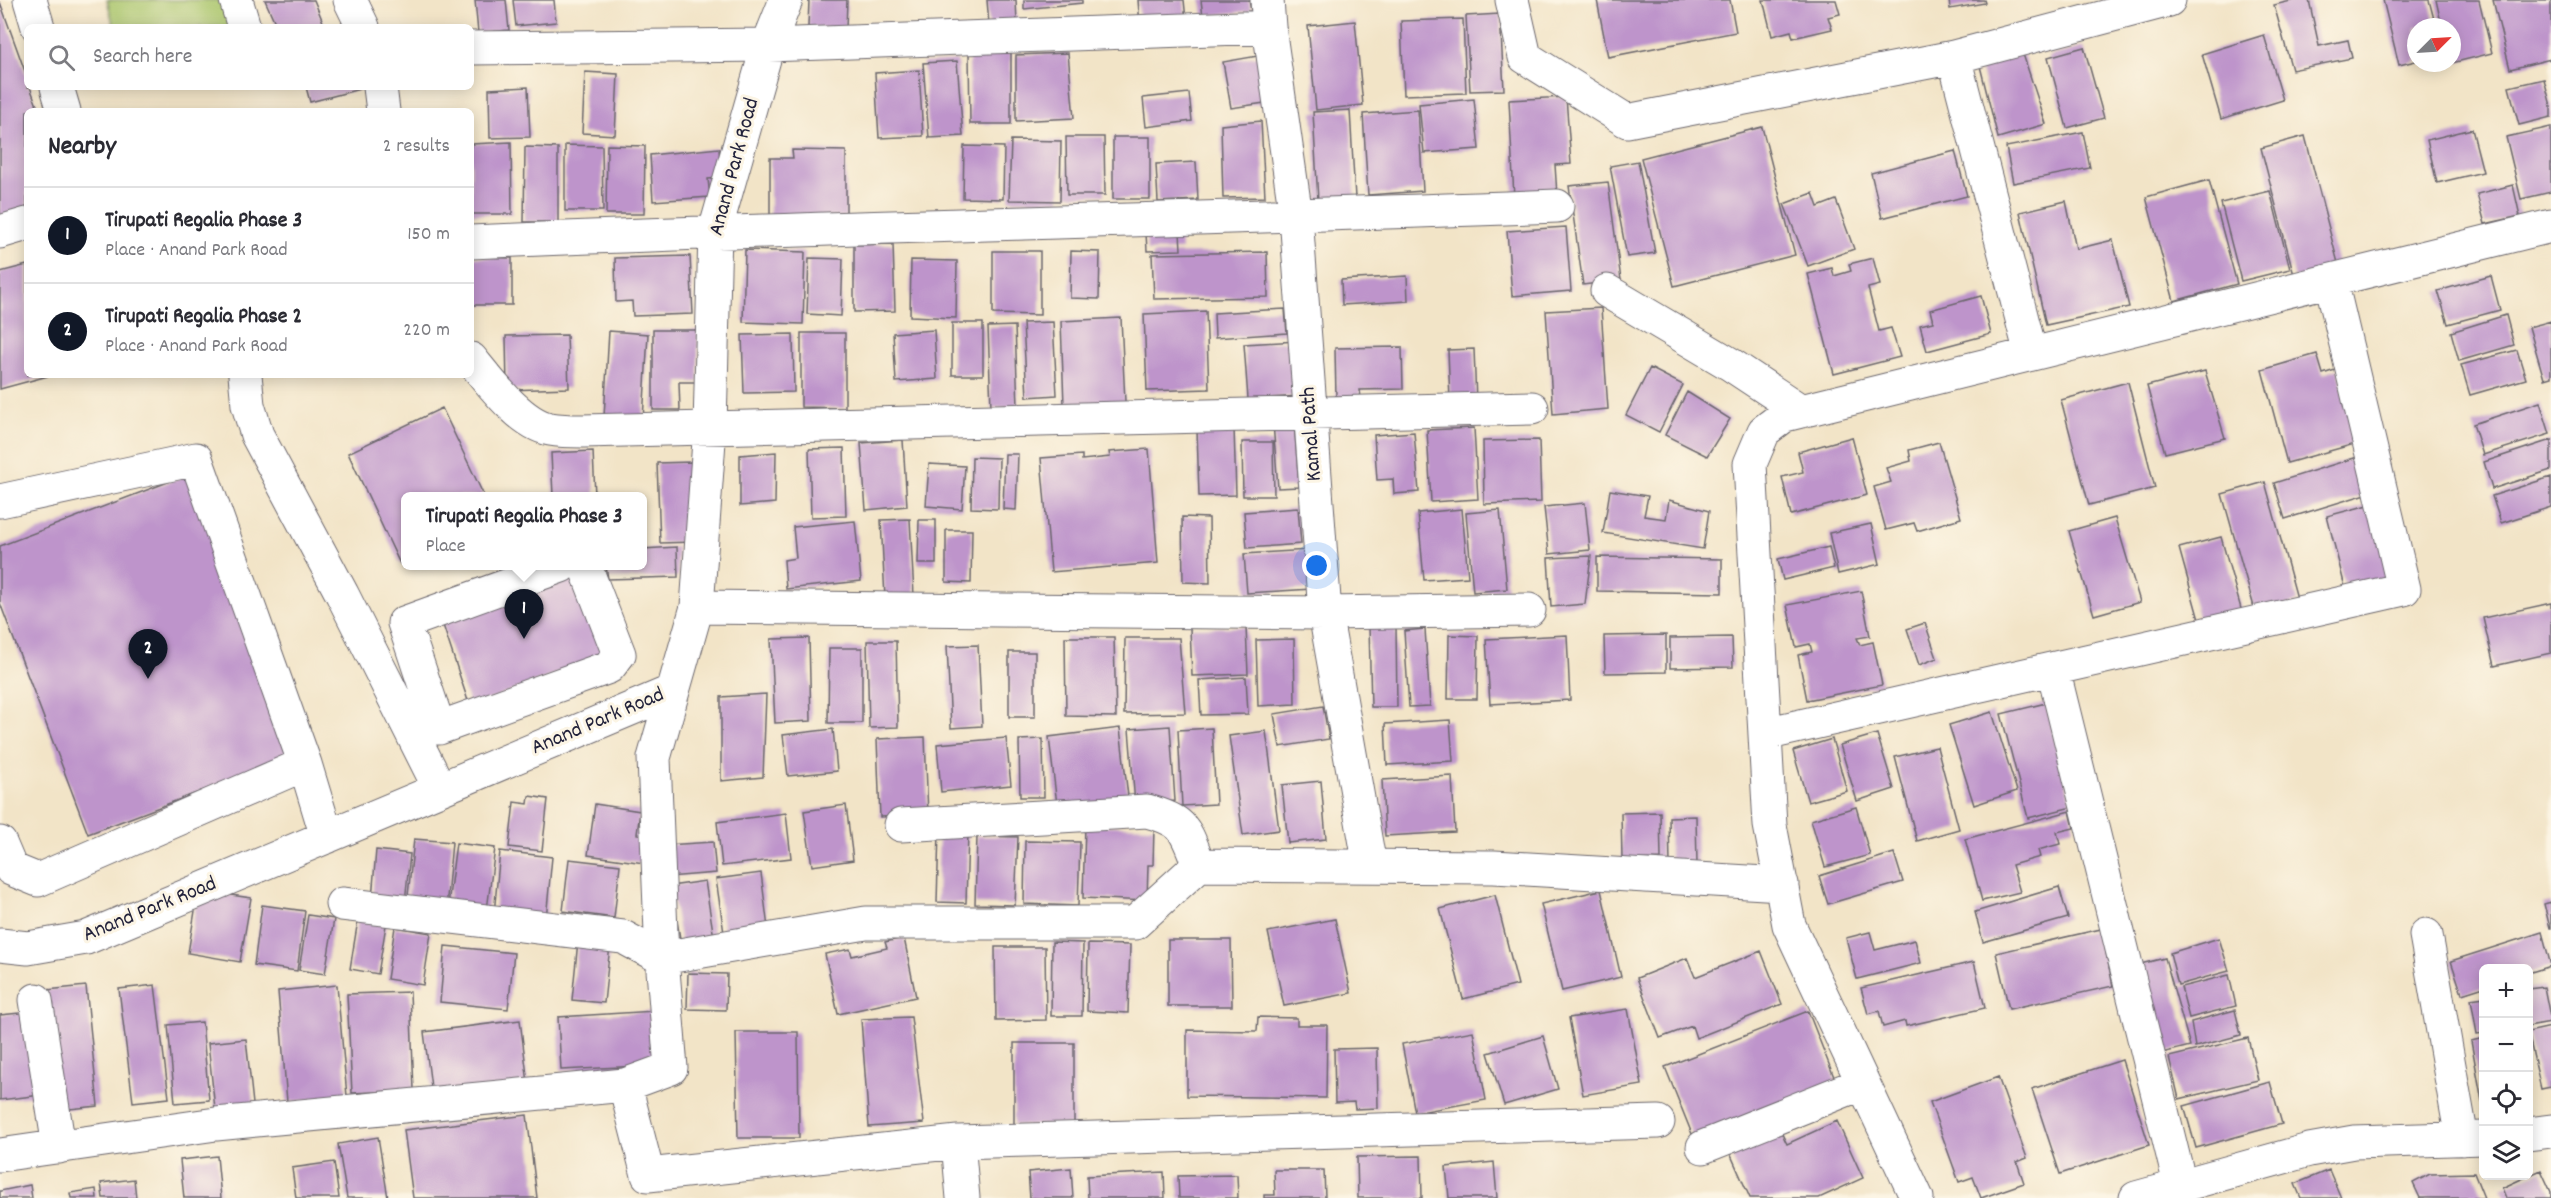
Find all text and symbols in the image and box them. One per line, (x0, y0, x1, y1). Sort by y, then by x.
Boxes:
north arrow (2407, 18, 2461, 72)
search box (24, 24, 474, 90)
icon: search (45, 41, 78, 74)
text: Search here (93, 42, 192, 73)
street label: Anand Park Road (702, 95, 768, 239)
text: Nearby (48, 129, 116, 166)
text: 2 results (383, 133, 450, 161)
text: Tirupati Regalia Phase 3 (105, 206, 302, 237)
text: 1 (65, 221, 70, 249)
text: 150 m (407, 221, 450, 249)
text: Place · Anand Park Road (105, 237, 288, 265)
text: Tirupati Regalia Phase 2 (105, 302, 302, 333)
text: 2 (63, 317, 72, 345)
text: 220 m (403, 317, 450, 345)
text: Place · Anand Park Road (105, 333, 288, 361)
street label: Kamal Path (1293, 386, 1331, 482)
popup (401, 492, 647, 570)
text: Tirupati Regalia Phase 3 (425, 502, 623, 533)
text: Place (425, 533, 465, 561)
your location (1302, 551, 1331, 580)
pin: 1 (504, 590, 544, 639)
pin: 2 (128, 630, 168, 679)
street label: Anand Park Road (527, 680, 669, 764)
street label: Anand Park Road (79, 869, 221, 951)
map controls (2479, 964, 2533, 1180)
button: + (2479, 964, 2533, 1018)
button: − (2479, 1018, 2533, 1072)
button: locate (2479, 1072, 2533, 1126)
button: layers (2479, 1126, 2533, 1180)

